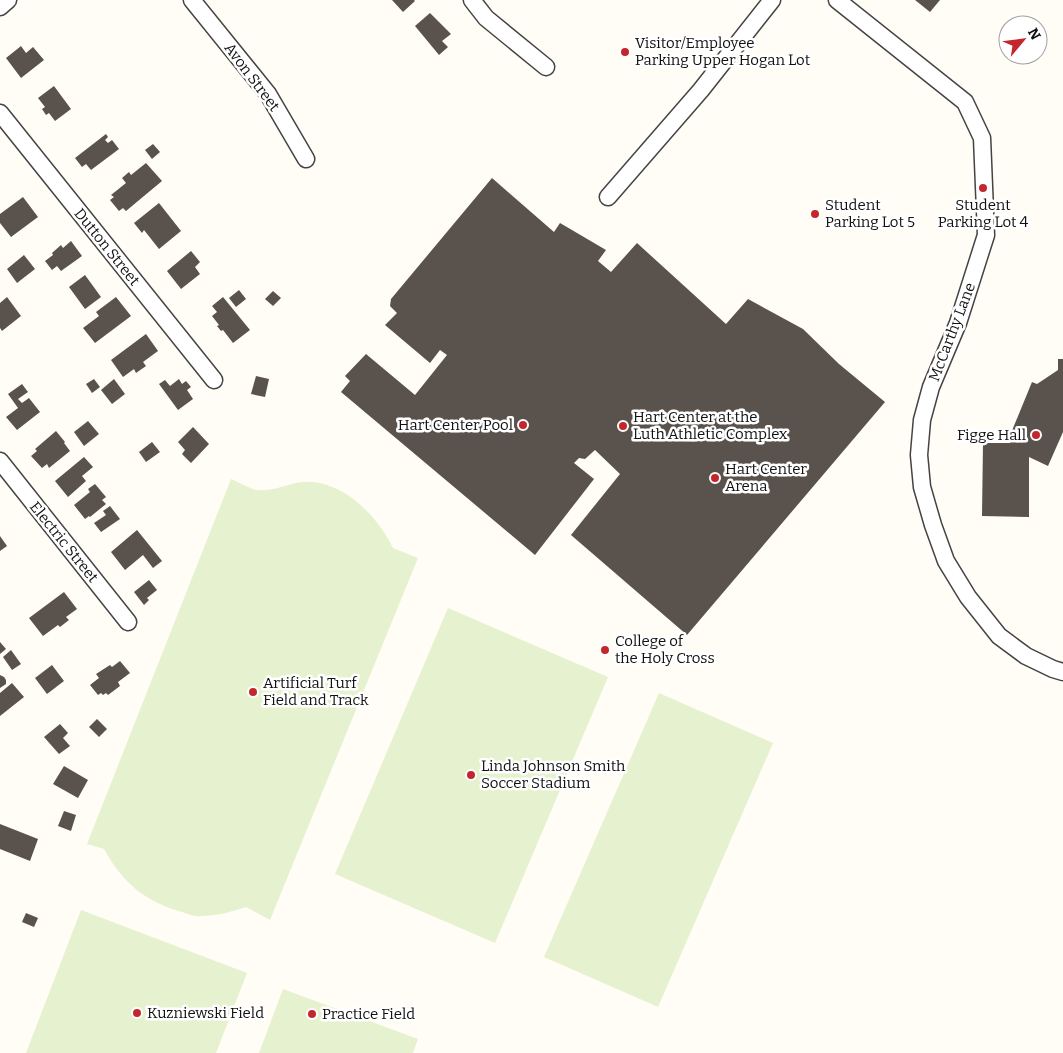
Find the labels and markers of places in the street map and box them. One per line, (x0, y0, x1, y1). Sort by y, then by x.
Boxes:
place label: Visitor/Employee Parking Upper Hogan Lot (635, 34, 811, 69)
marker: Visitor/Employee Parking Upper Hogan Lot (619, 46, 631, 58)
marker: Student Parking Lot 4 (977, 182, 989, 194)
place label: Student Parking Lot 5 (825, 196, 915, 231)
place label: Student Parking Lot 4 (938, 196, 1029, 231)
marker: Student Parking Lot 5 (809, 208, 821, 220)
place label: Hart Center at the Luth Athletic Complex (633, 408, 788, 443)
place label: Hart Center Pool (398, 416, 513, 434)
marker: Hart Center Pool (517, 419, 529, 431)
marker: Hart Center at the Luth Athletic Complex (617, 420, 629, 432)
place label: Figge Hall (957, 426, 1026, 444)
marker: Figge Hall (1030, 429, 1042, 441)
place label: Hart Center Arena (725, 460, 807, 495)
marker: Hart Center Arena (709, 472, 721, 484)
place label: College of the Holy Cross (615, 632, 715, 667)
marker: College of the Holy Cross (599, 644, 611, 656)
place label: Artificial Turf Field and Track (263, 674, 369, 709)
marker: Artificial Turf Field and Track (247, 686, 259, 698)
place label: Linda Johnson Smith Soccer Stadium (481, 757, 626, 792)
marker: Linda Johnson Smith Soccer Stadium (465, 769, 477, 781)
place label: Kuzniewski Field (147, 1004, 264, 1022)
place label: Practice Field (322, 1005, 415, 1023)
marker: Kuzniewski Field (131, 1007, 143, 1019)
marker: Practice Field (306, 1008, 318, 1020)

